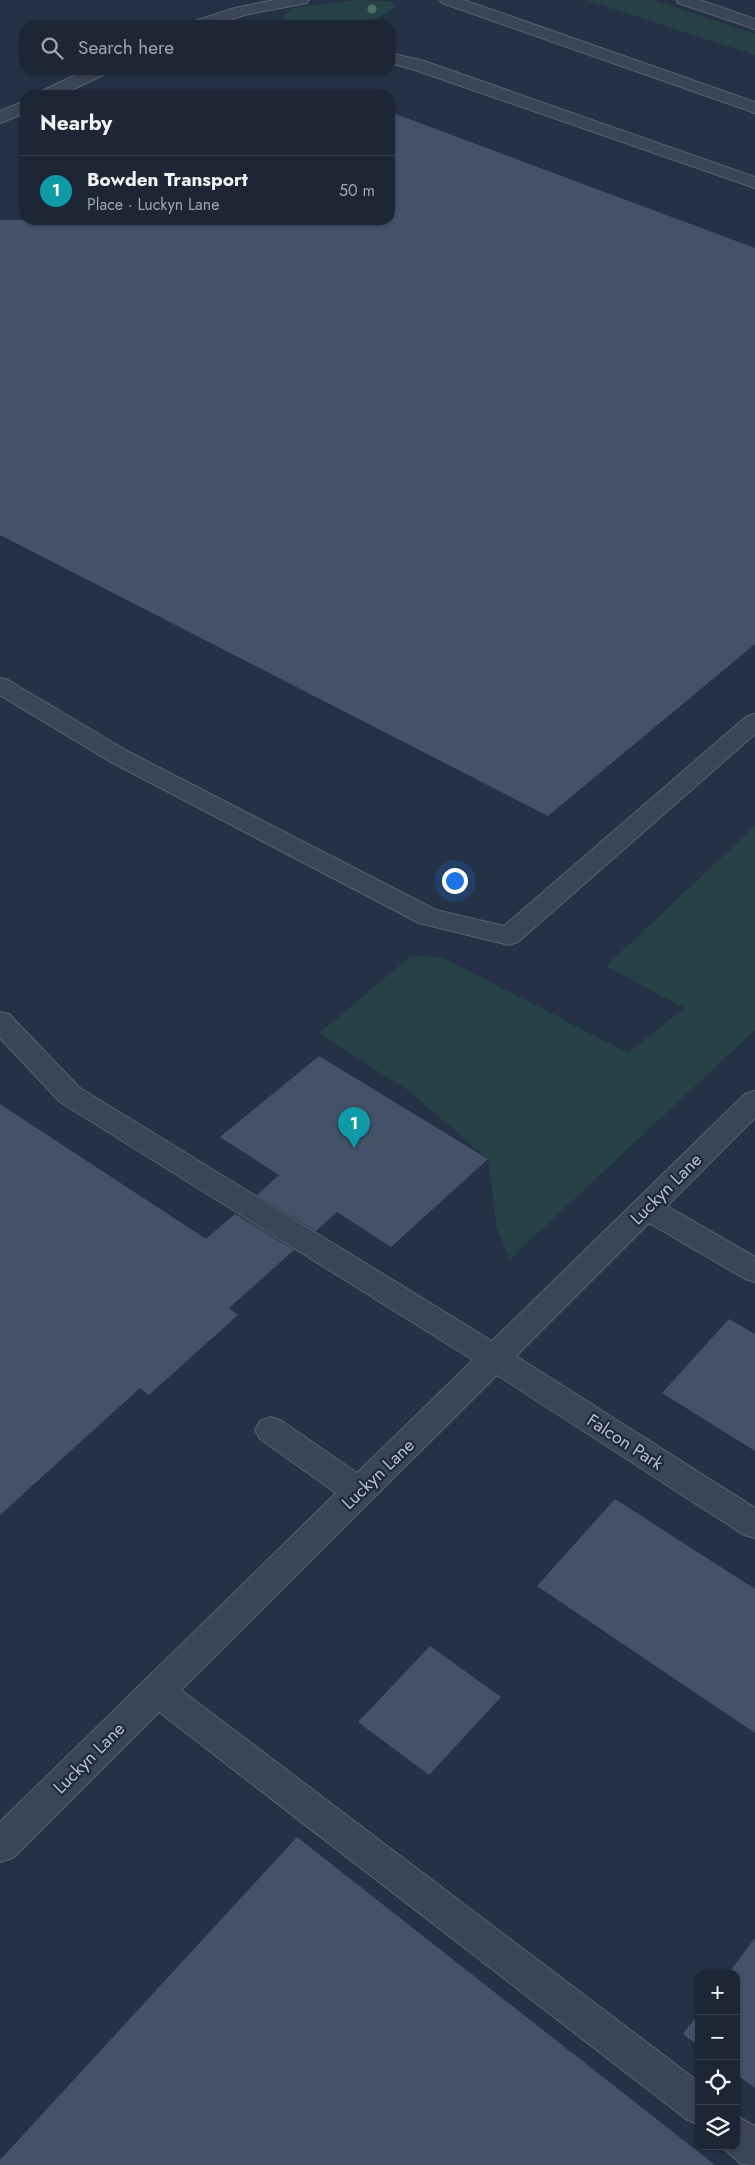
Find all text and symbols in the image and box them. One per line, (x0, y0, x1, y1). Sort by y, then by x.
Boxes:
search box (20, 20, 395, 75)
icon: search (38, 34, 66, 62)
text: Search here (78, 34, 174, 61)
text: Nearby (40, 108, 112, 138)
text: Bowden Transport (87, 166, 248, 193)
text: 1 (52, 179, 60, 202)
text: 50 m (339, 179, 375, 202)
text: Place · Luckyn Lane (87, 193, 219, 216)
your location (442, 868, 468, 894)
pin: 1 (338, 1107, 370, 1148)
street label: Luckyn Lane (624, 1147, 708, 1231)
street label: Falcon Park (582, 1408, 668, 1477)
street label: Luckyn Lane (336, 1433, 420, 1515)
street label: Luckyn Lane (47, 1716, 131, 1800)
map controls (695, 1970, 740, 2150)
button: + (695, 1970, 740, 2015)
button: − (695, 2015, 740, 2060)
button: locate (695, 2060, 740, 2105)
button: layers (695, 2105, 740, 2150)

